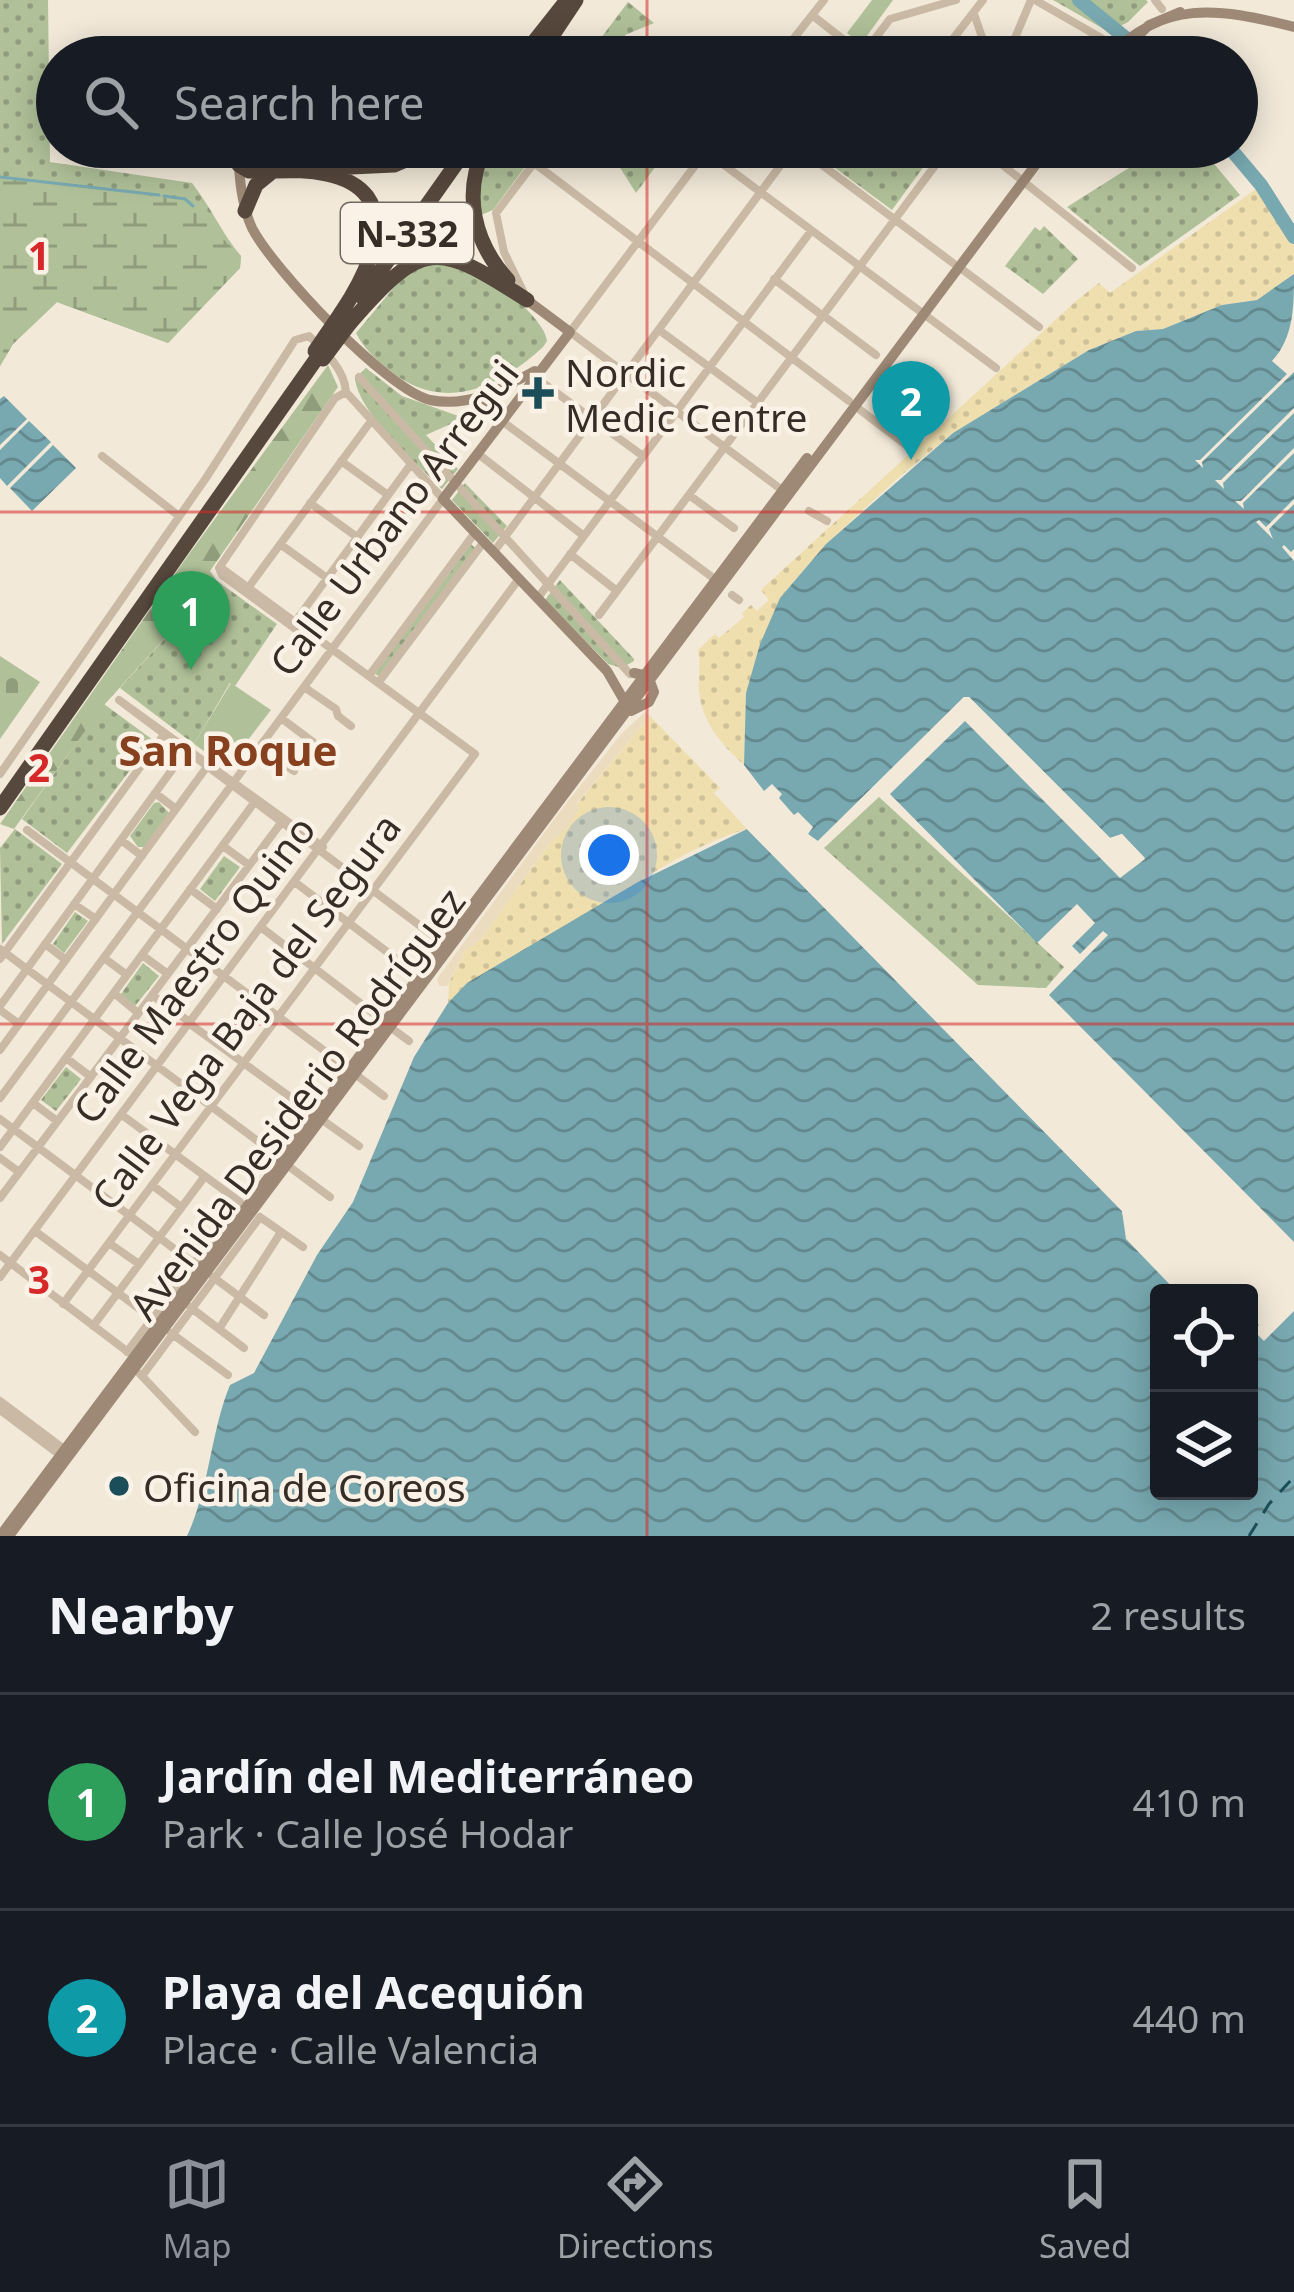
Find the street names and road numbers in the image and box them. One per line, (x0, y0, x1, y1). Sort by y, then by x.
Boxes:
road number: N-332 (341, 203, 473, 263)
street label: Calle Urbano Arregui (256, 348, 530, 686)
street label: Calle Vega Baja del Segura (78, 802, 412, 1220)
street label: Calle Maestro Quino (60, 804, 326, 1134)
street label: Avenida Desiderio Rodríguez (116, 876, 476, 1330)

